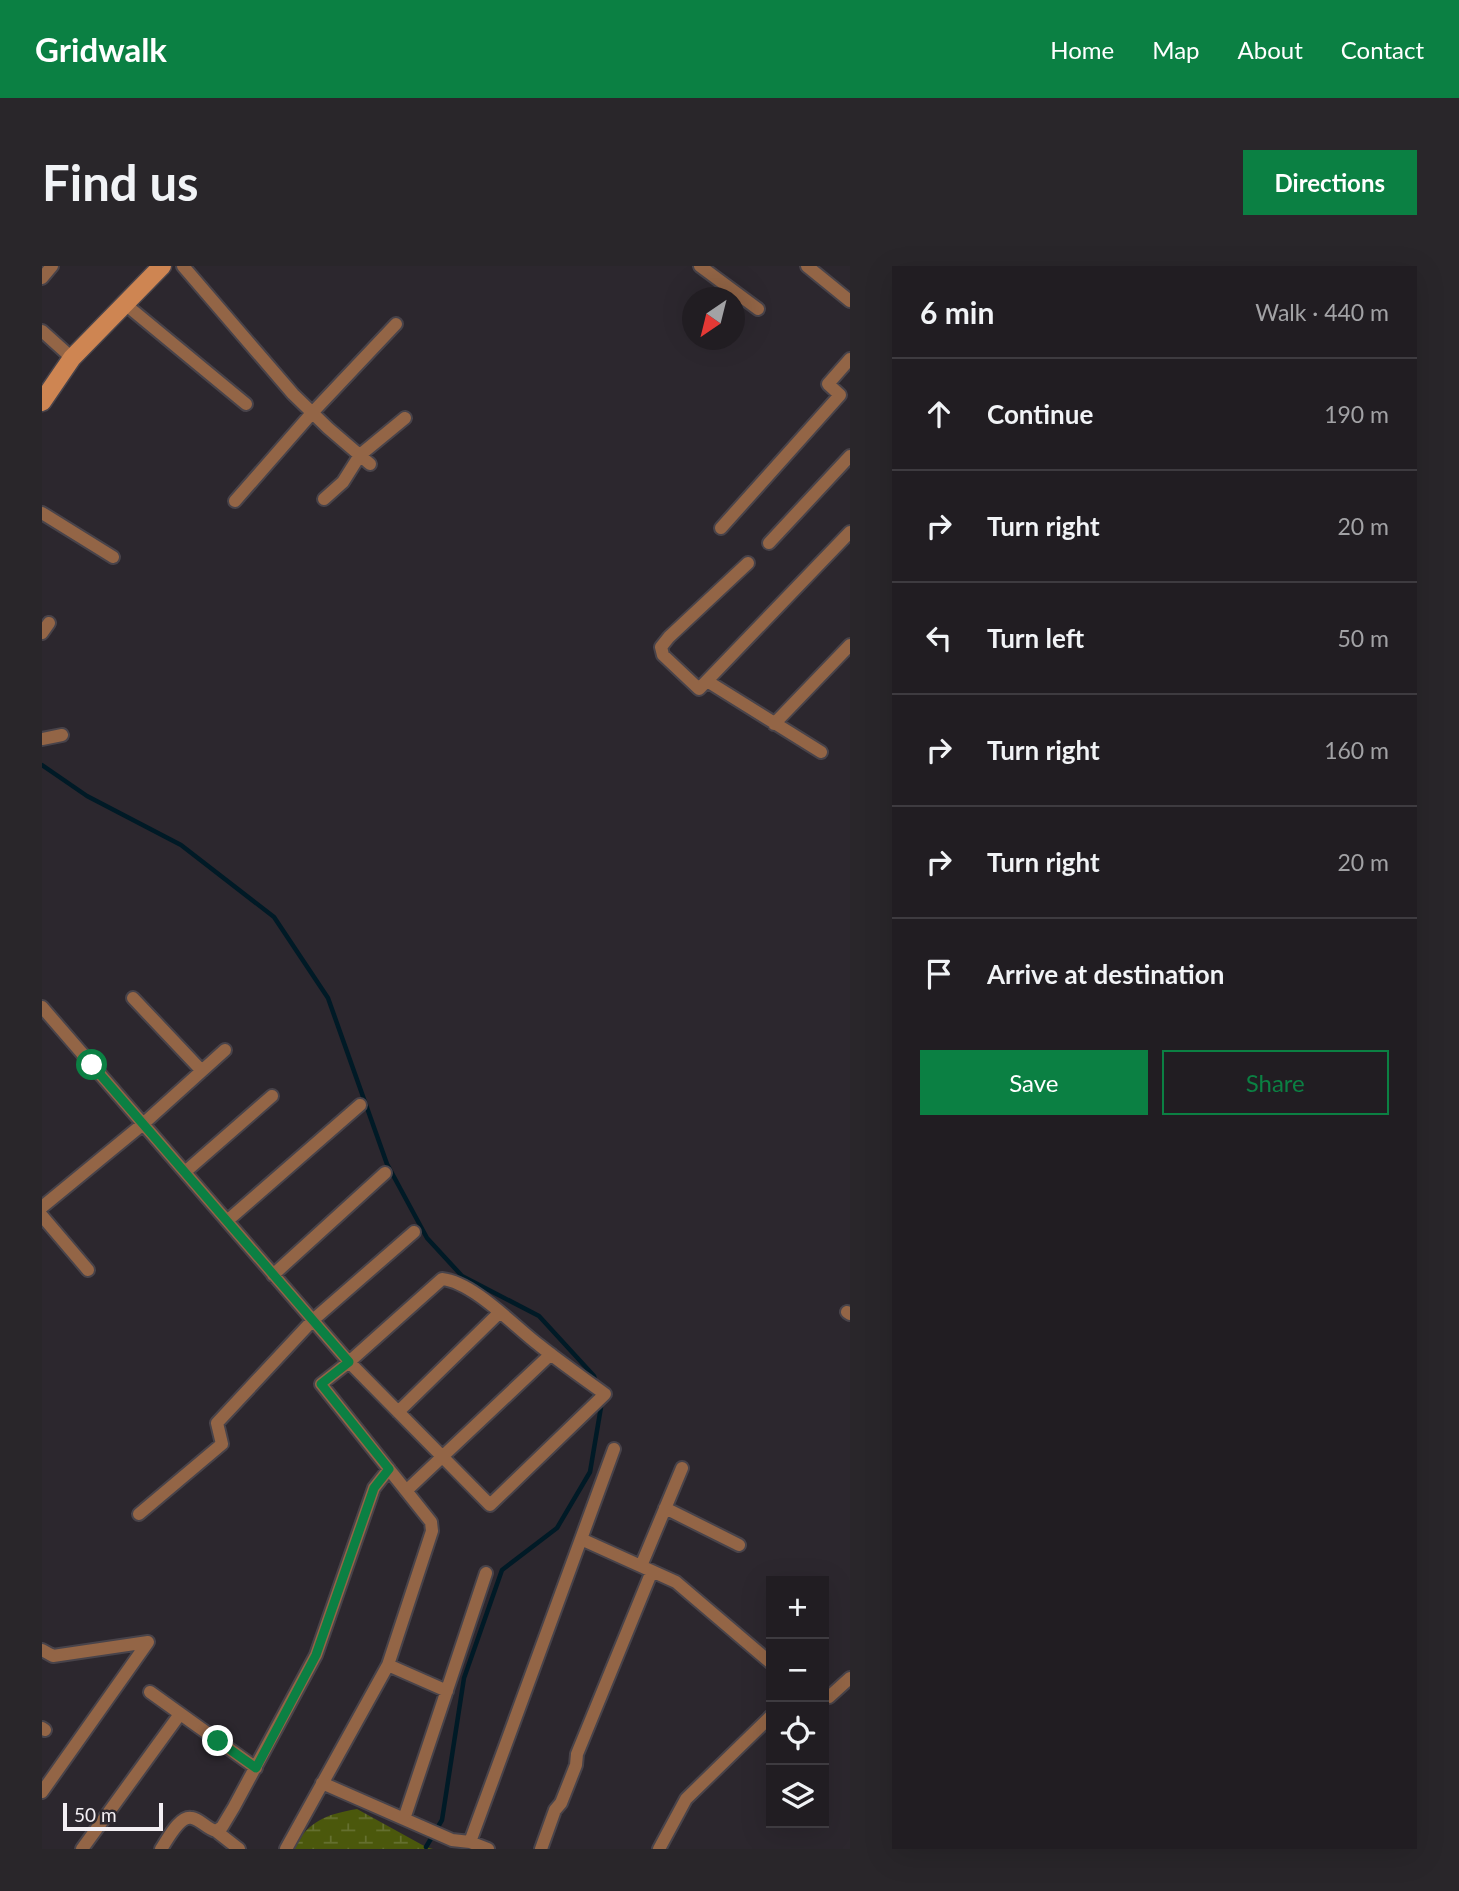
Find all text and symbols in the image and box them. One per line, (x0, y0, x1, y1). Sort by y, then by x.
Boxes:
text: Gridwalk (35, 29, 167, 69)
text: Home (1050, 35, 1114, 64)
text: Map (1152, 35, 1200, 64)
text: About (1238, 35, 1303, 64)
text: Contact (1341, 35, 1424, 64)
button: Directions (1243, 150, 1417, 215)
text: Find us (42, 153, 199, 211)
north arrow (682, 287, 745, 350)
text: 6 min (920, 294, 994, 330)
text: Walk · 440 m (1255, 298, 1389, 326)
icon: ahead (920, 395, 958, 433)
text: Continue (987, 398, 1093, 430)
text: 190 m (1324, 400, 1389, 428)
icon: right (920, 507, 958, 545)
text: Turn right (987, 510, 1100, 542)
text: 20 m (1338, 512, 1389, 540)
icon: left (920, 619, 958, 657)
text: Turn left (987, 622, 1084, 654)
text: 50 m (1338, 624, 1389, 652)
icon: right (920, 731, 958, 769)
text: Turn right (987, 734, 1100, 766)
text: 160 m (1324, 736, 1389, 764)
icon: right (920, 843, 958, 881)
text: Turn right (987, 846, 1100, 878)
text: 20 m (1338, 848, 1389, 876)
icon: arrive (920, 955, 958, 993)
text: Arrive at destination (987, 958, 1224, 990)
route start (76, 1049, 107, 1080)
button: Save (920, 1050, 1148, 1115)
button: Share (1162, 1050, 1389, 1115)
map controls (766, 1576, 829, 1828)
button: + (766, 1576, 829, 1639)
button: − (766, 1639, 829, 1702)
button: locate (766, 1702, 829, 1765)
route end (202, 1725, 233, 1756)
button: layers (766, 1765, 829, 1828)
scale bar (63, 1800, 163, 1832)
text: 50 m (74, 1803, 117, 1826)

